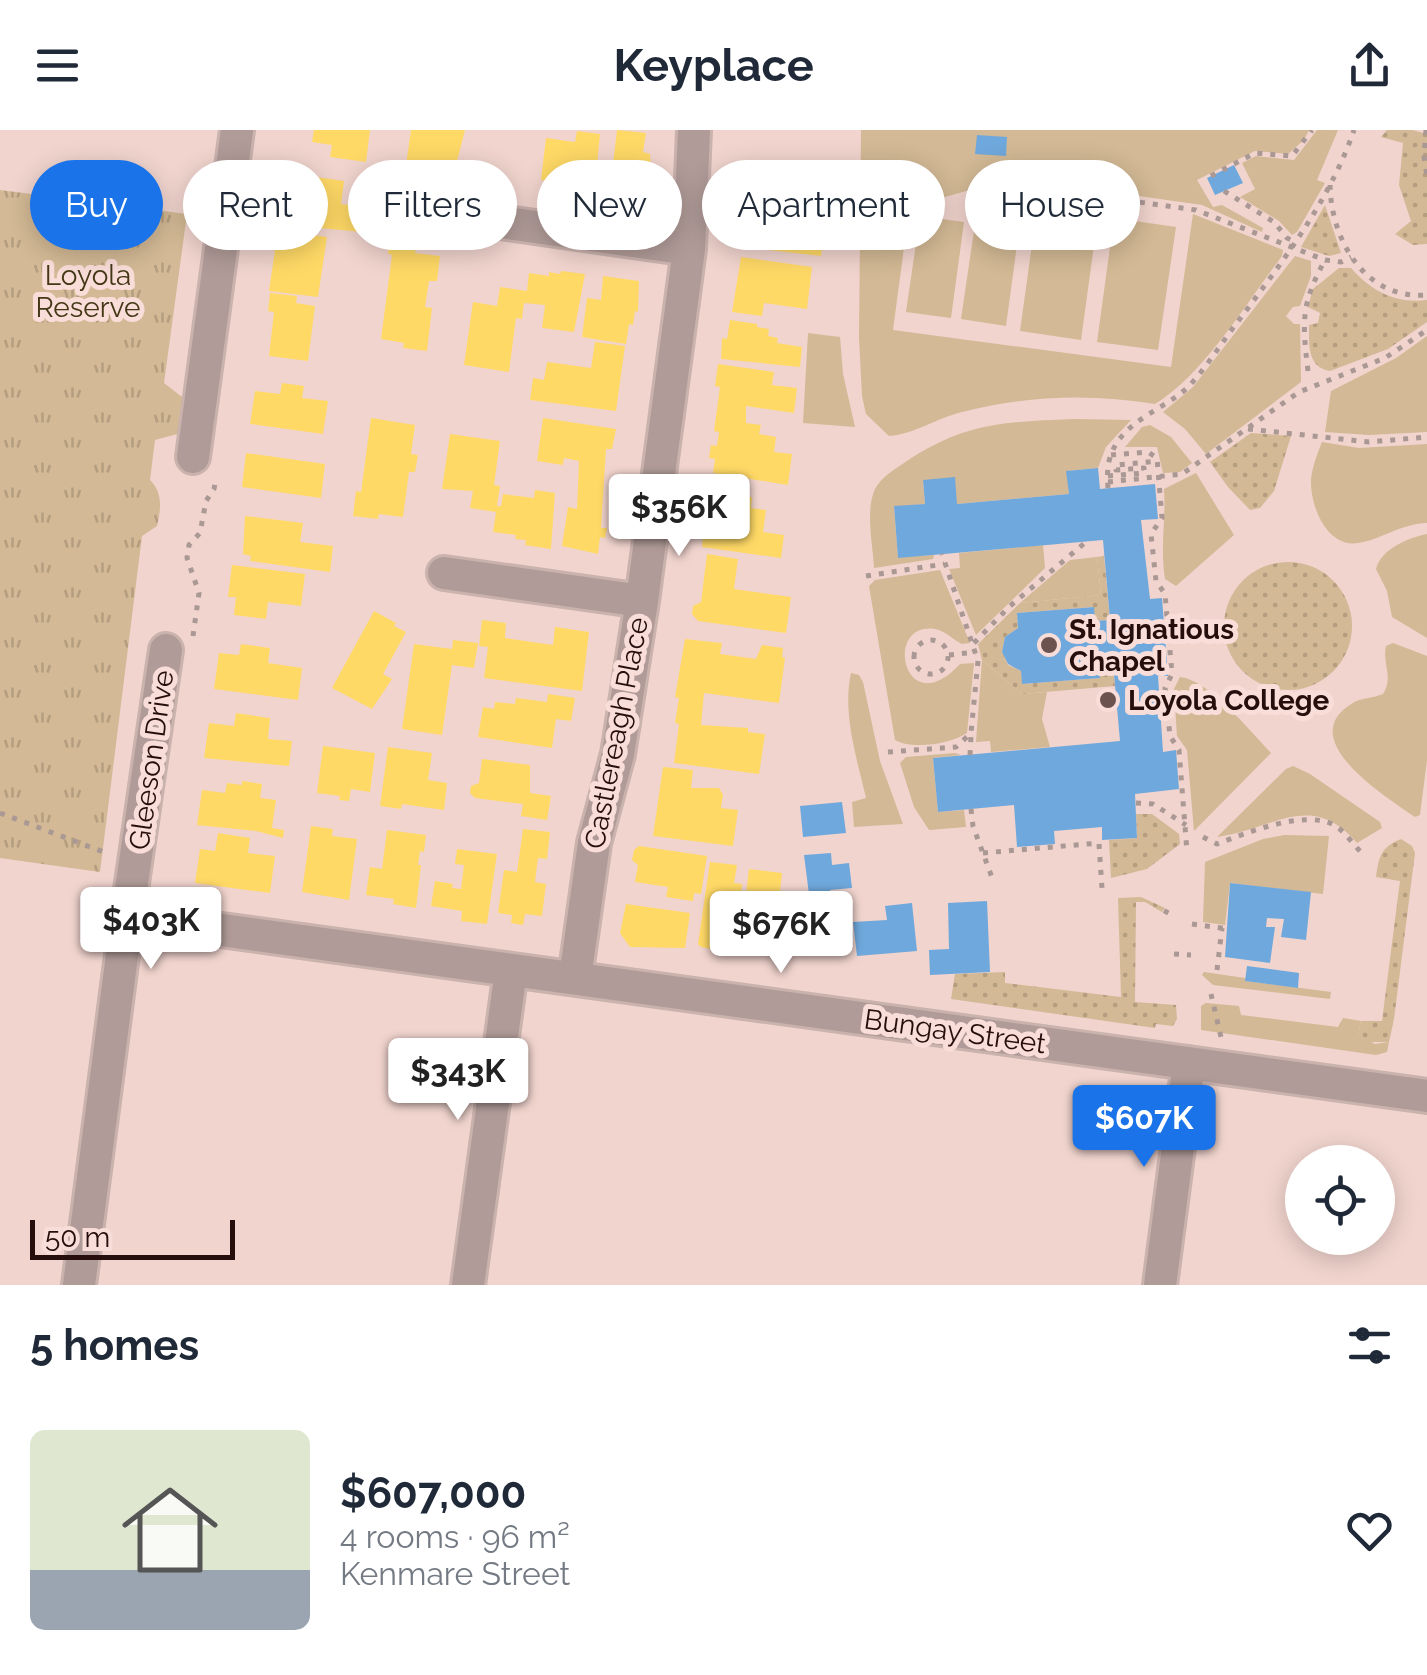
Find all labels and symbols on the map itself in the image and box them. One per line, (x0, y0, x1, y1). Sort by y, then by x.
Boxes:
park label: Loyola Reserve (36, 259, 140, 324)
pin: $356K (609, 474, 749, 559)
place label: St. Ignatious Chapel (1069, 613, 1234, 678)
street label: Castlereagh Place (578, 614, 655, 852)
marker: St. Ignatious Chapel (1038, 634, 1060, 656)
street label: Gleeson Drive (123, 668, 180, 852)
place label: Loyola College (1128, 684, 1330, 717)
marker: Loyola College (1097, 689, 1119, 711)
pin: $403K (81, 887, 221, 972)
pin: $676K (711, 891, 851, 976)
street label: Bungay Street (862, 1002, 1048, 1061)
pin: $343K (388, 1038, 528, 1123)
pin: $607K (1074, 1085, 1214, 1170)
scale bar (30, 1215, 235, 1260)

